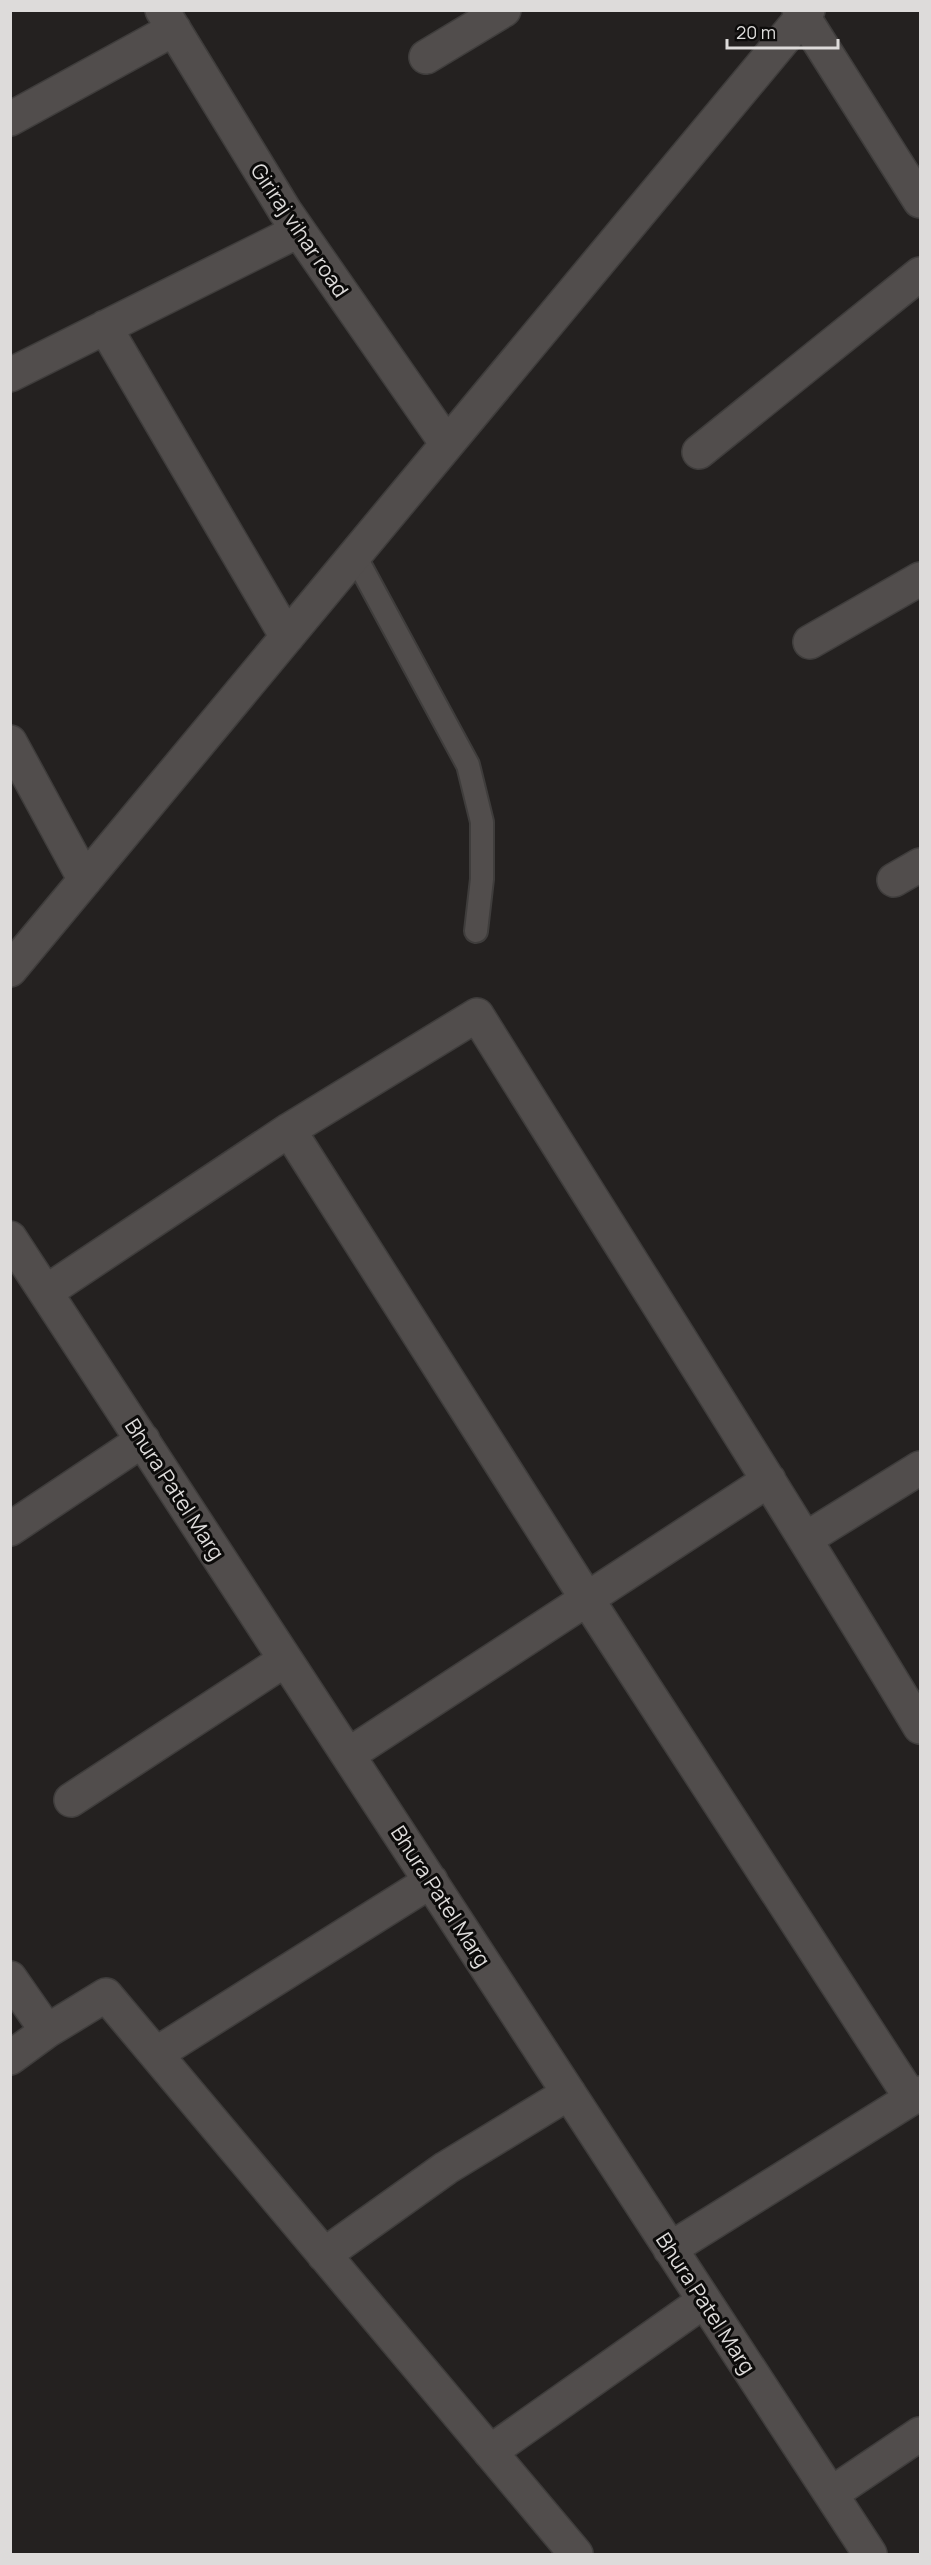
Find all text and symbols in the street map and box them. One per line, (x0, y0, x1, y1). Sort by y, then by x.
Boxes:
scale bar (727, 12, 838, 50)
text: 20 m (736, 20, 776, 44)
street label: Giriraj vihar road (245, 158, 355, 302)
street label: Bhura Patel Marg (119, 1413, 231, 1565)
street label: Bhura Patel Marg (385, 1820, 497, 1972)
street label: Bhura Patel Marg (650, 2227, 762, 2379)

